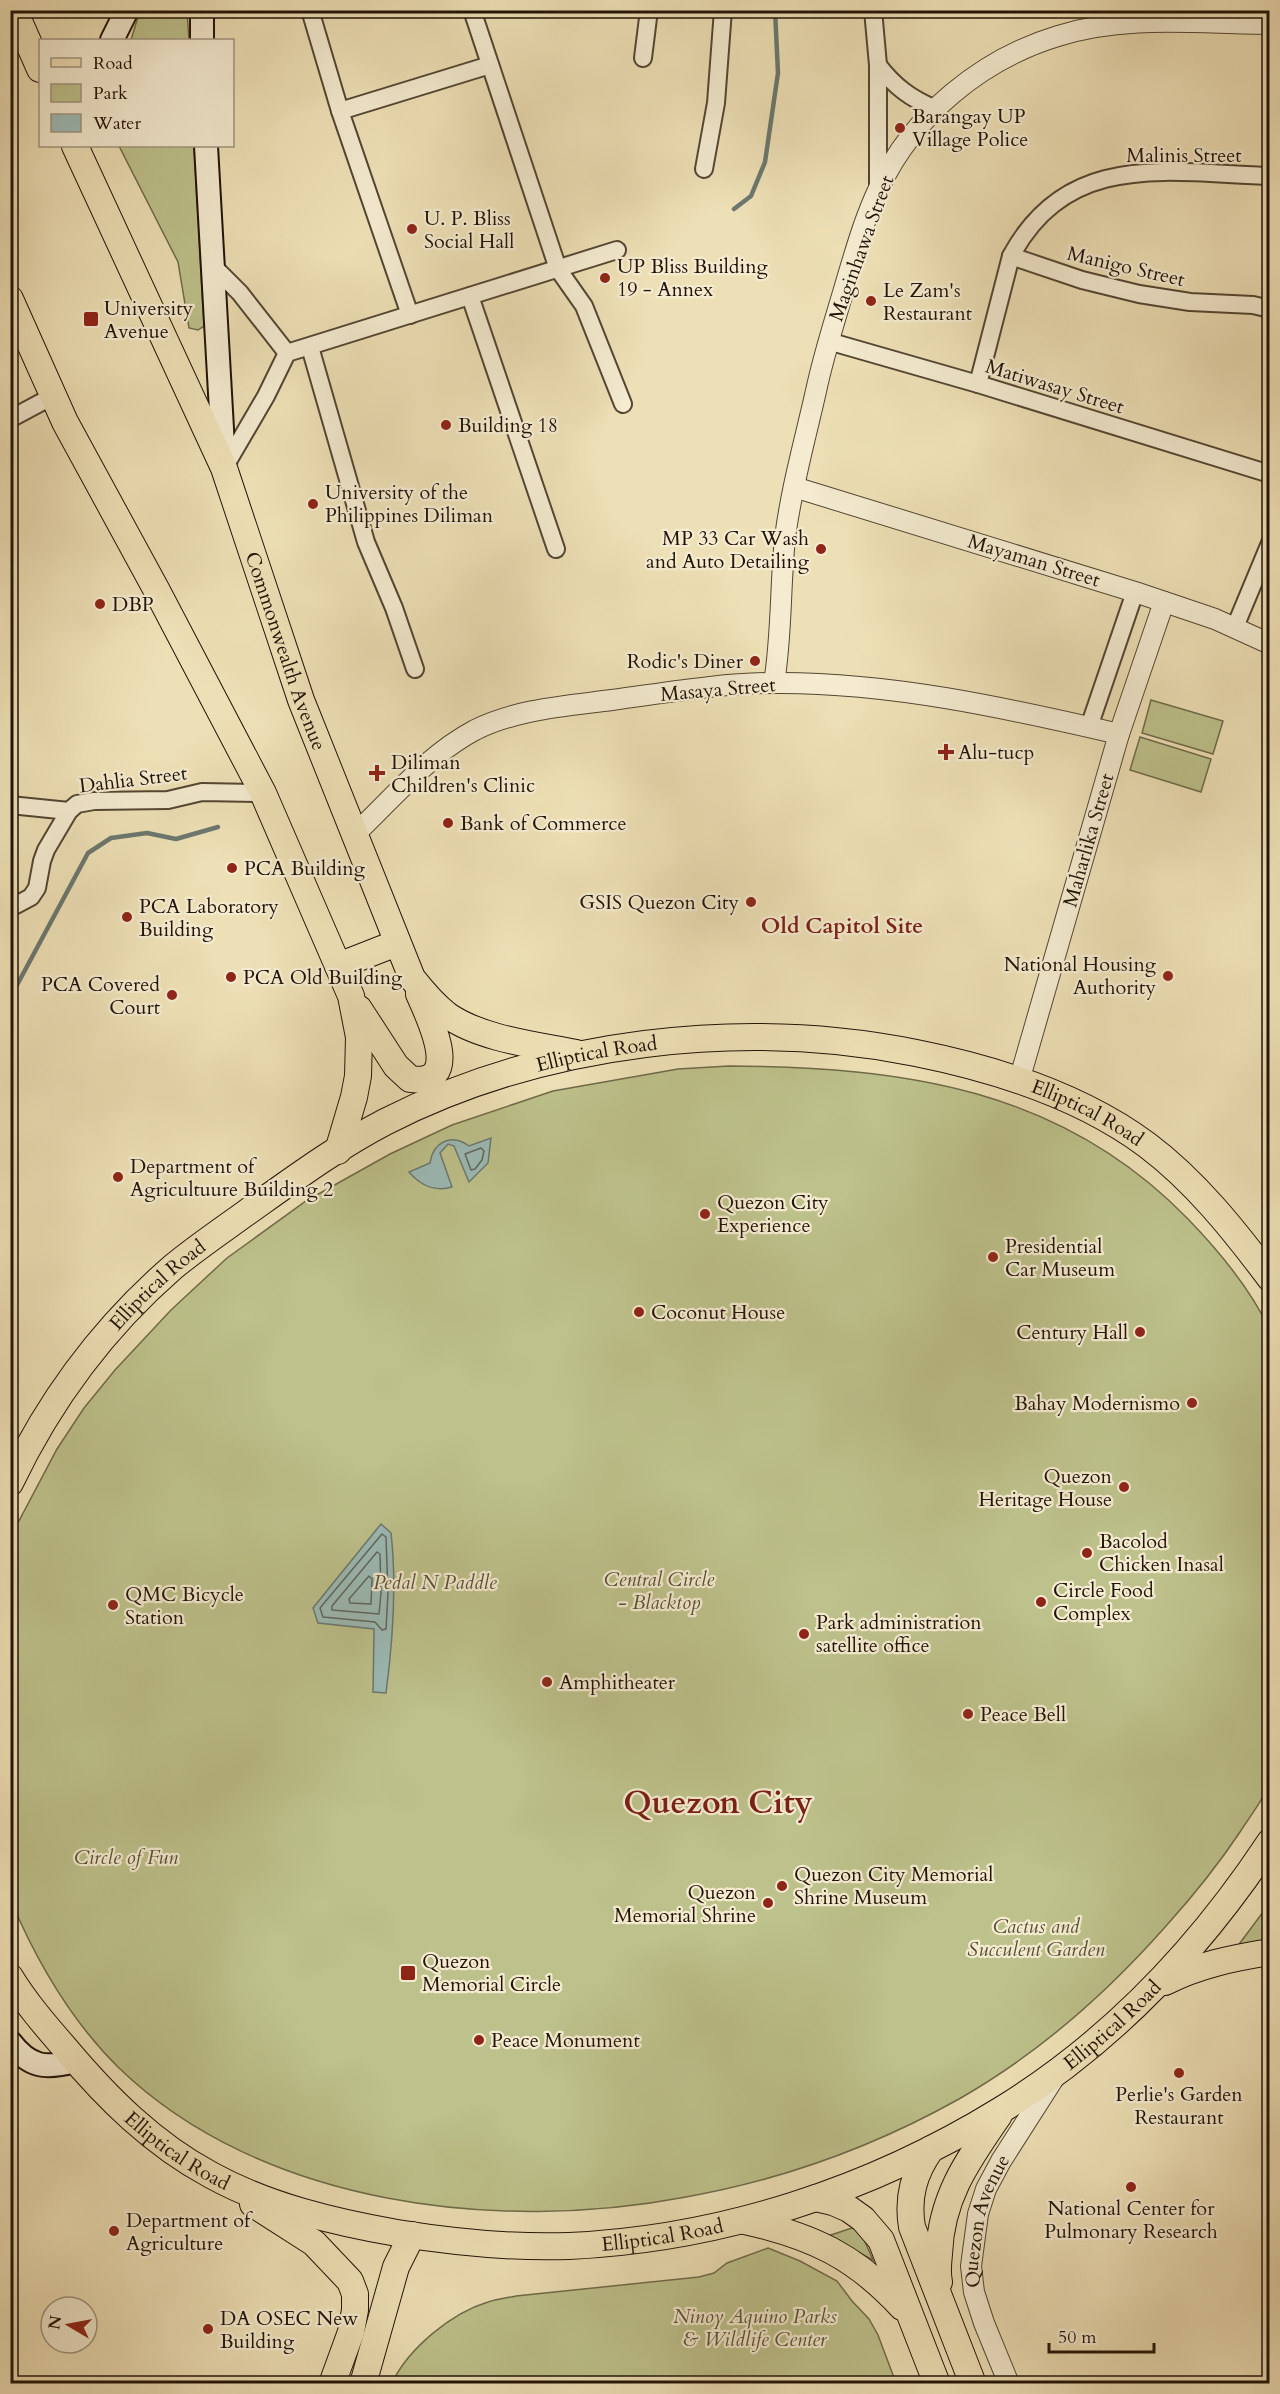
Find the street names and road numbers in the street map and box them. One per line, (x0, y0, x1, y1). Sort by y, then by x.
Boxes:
street label: Malinis Street (1126, 142, 1242, 169)
street label: Maginhawa Street (823, 171, 901, 325)
street label: Manigo Street (1064, 240, 1188, 293)
street label: Matiwasay Street (982, 353, 1128, 421)
street label: Mayaman Street (964, 528, 1104, 594)
street label: Commonwealth Avenue (239, 548, 333, 754)
street label: Masaya Street (659, 671, 777, 708)
street label: Dahlia Street (77, 759, 189, 800)
street label: Maharlika Street (1056, 769, 1121, 910)
street label: Elliptical Road (533, 1030, 659, 1078)
street label: Elliptical Road (1027, 1073, 1149, 1153)
street label: Elliptical Road (103, 1233, 212, 1336)
street label: Elliptical Road (1058, 1974, 1168, 2076)
street label: Elliptical Road (118, 2105, 235, 2197)
street label: Quezon Avenue (957, 2149, 1016, 2289)
street label: Elliptical Road (600, 2212, 726, 2258)

